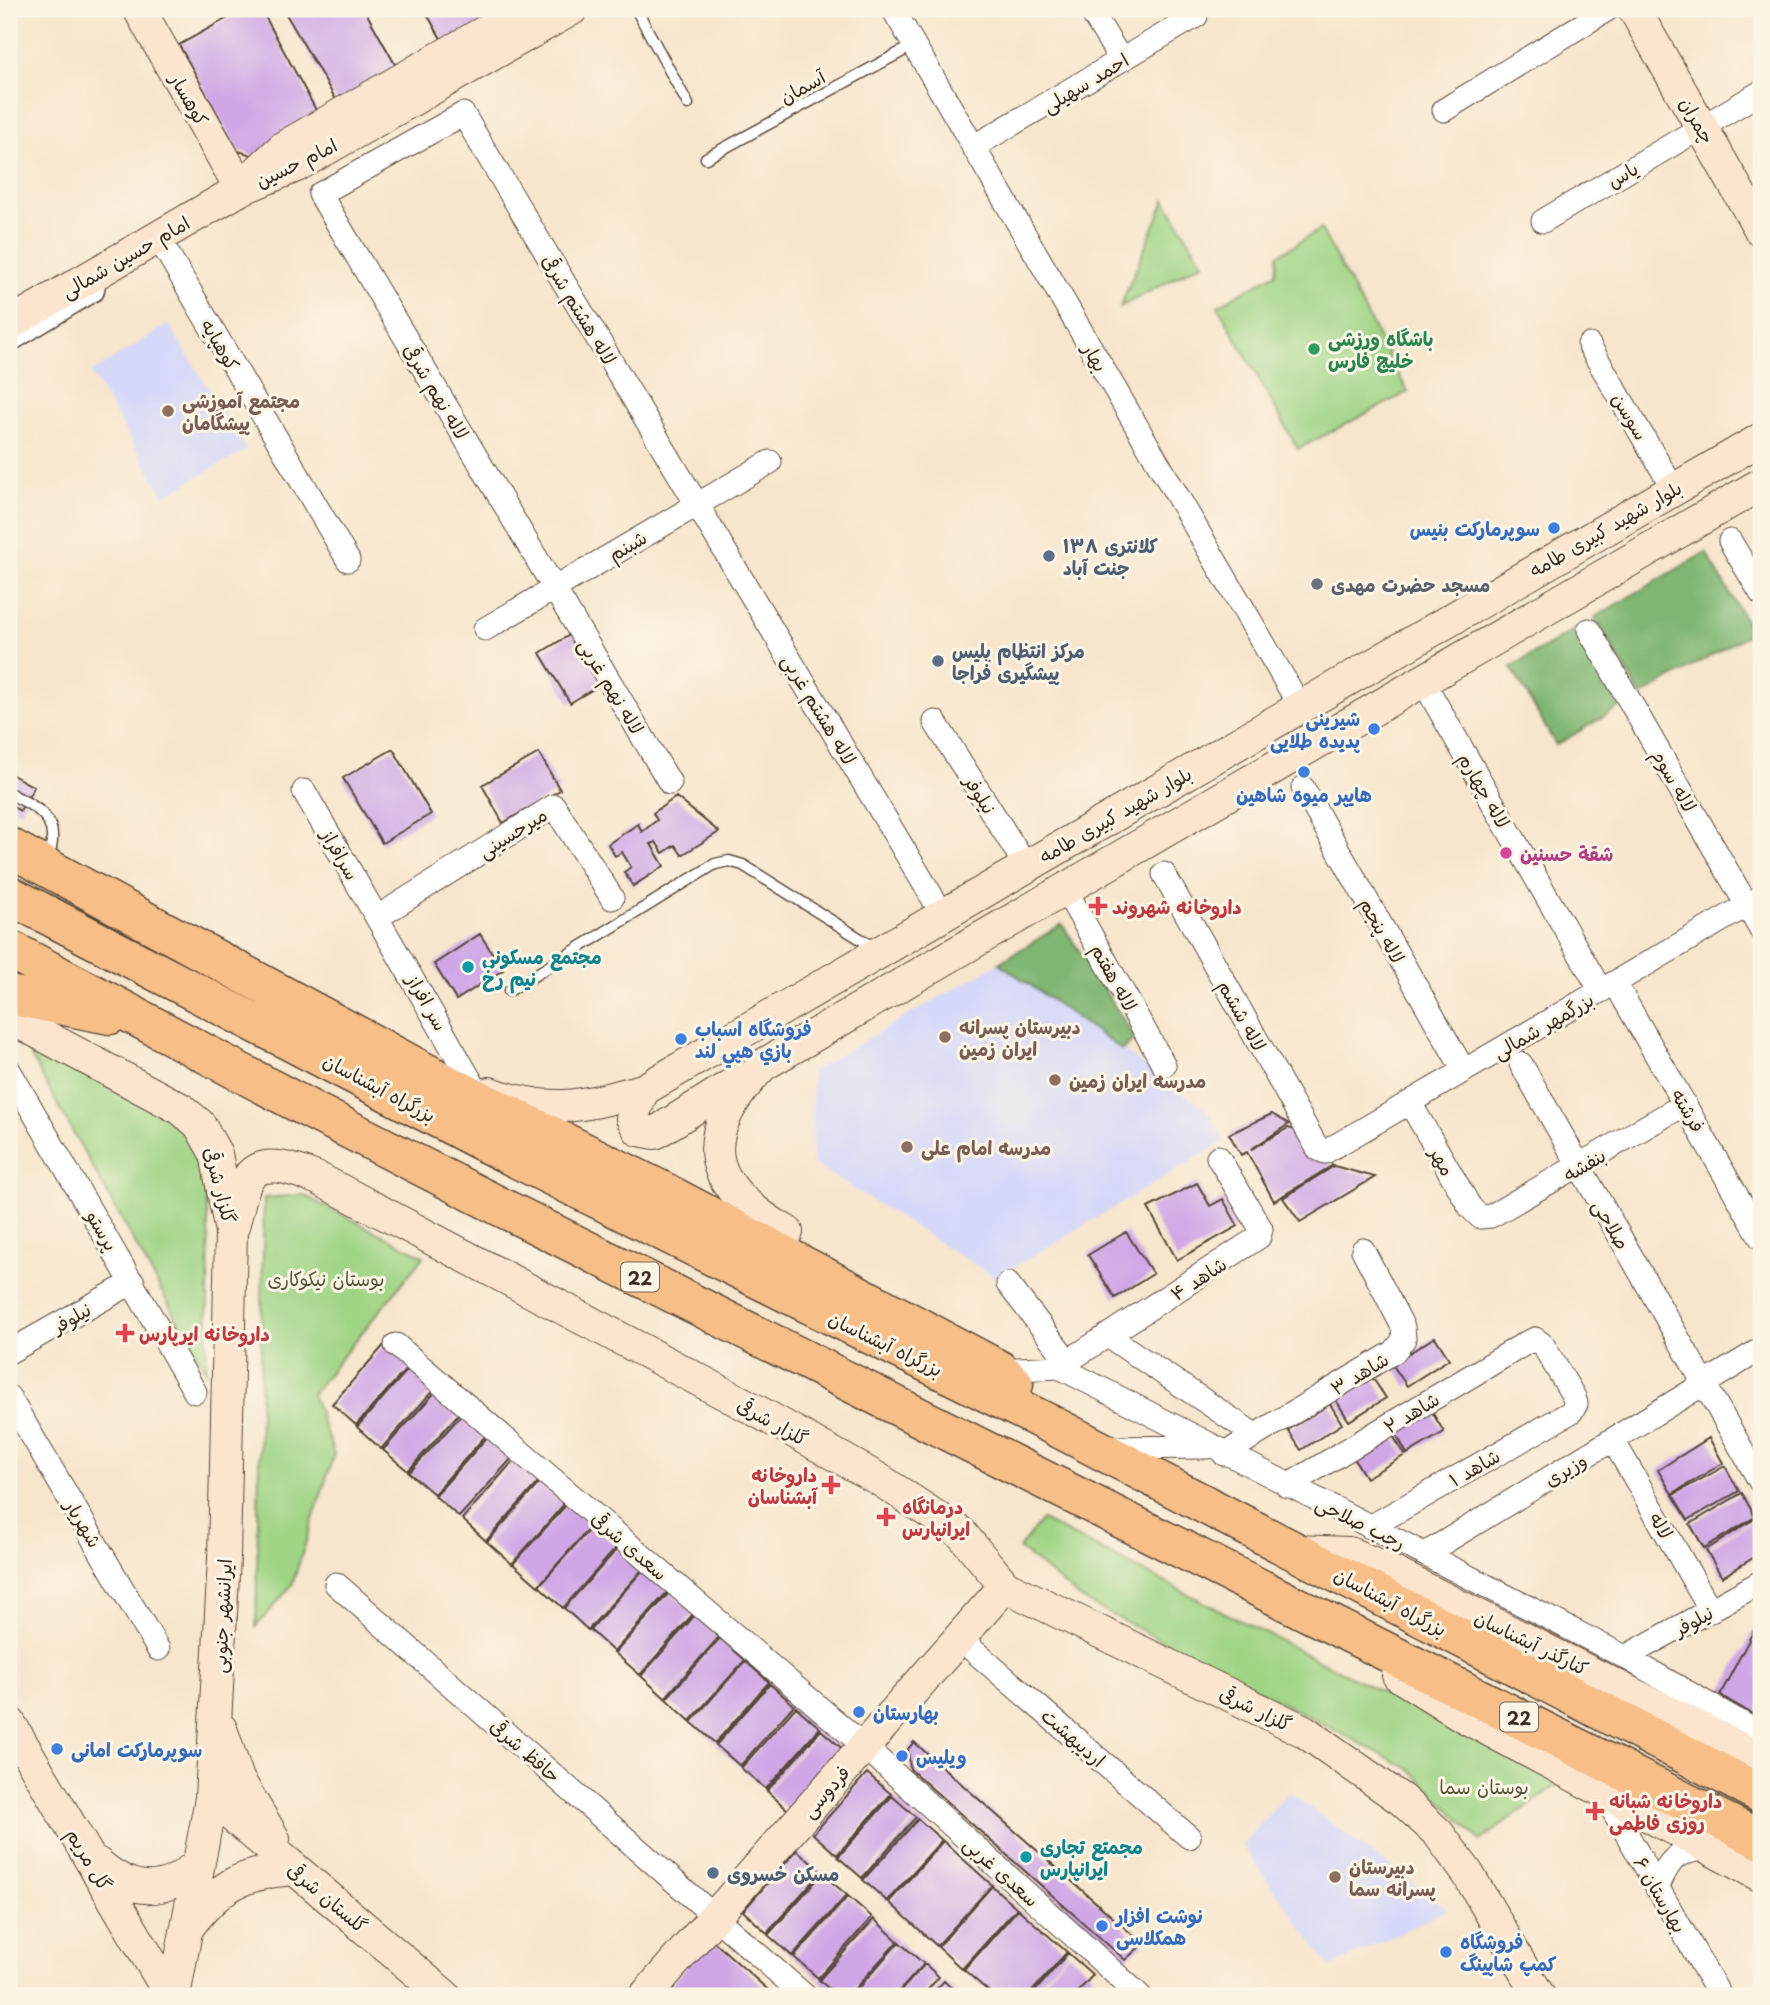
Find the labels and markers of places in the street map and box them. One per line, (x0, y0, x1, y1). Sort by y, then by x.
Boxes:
place label: باشگاه ورزشی خلیج فارس (1328, 324, 1434, 374)
marker: باشگاه ورزشی خلیج فارس (1306, 341, 1322, 357)
place label: مجتمع آموزشی پیشگامان (182, 386, 300, 436)
marker: مجتمع آموزشی پیشگامان (160, 403, 176, 419)
place label: سوپرمارکت بنیس (1410, 514, 1540, 542)
marker: سوپرمارکت بنیس (1546, 520, 1562, 536)
place label: کلانتری ۱۳۸ جنت آباد (1063, 531, 1158, 581)
marker: کلانتری ۱۳۸ جنت آباد (1041, 548, 1057, 564)
place label: مسجد حضرت مهدی (1331, 570, 1490, 598)
marker: مسجد حضرت مهدی (1309, 576, 1325, 592)
place label: مرکز انتظام پلیس پیشگیری فراجا (952, 636, 1085, 686)
marker: مرکز انتظام پلیس پیشگیری فراجا (930, 653, 946, 669)
place label: شيرينی پديده طلايی (1270, 704, 1361, 754)
marker: شيرينی پديده طلايی (1366, 721, 1382, 737)
marker: هایپر میوه شاهین (1296, 764, 1312, 780)
place label: هایپر میوه شاهین (1236, 780, 1372, 808)
place label: شقة حسنين (1520, 839, 1613, 867)
marker: شقة حسنين (1498, 845, 1514, 861)
place label: داروخانه شهروند (1112, 892, 1242, 921)
marker: داروخانه شهروند (1090, 898, 1106, 914)
place label: مجتمع مسکونی نیم رخ (482, 942, 602, 994)
marker: مجتمع مسکونی نیم رخ (460, 959, 476, 975)
place label: دبیرستان پسرانه ایران زمین (959, 1012, 1080, 1062)
place label: فروشگاه اسباب بازي هپي لند (695, 1014, 812, 1068)
marker: دبیرستان پسرانه ایران زمین (937, 1029, 953, 1045)
marker: فروشگاه اسباب بازي هپي لند (673, 1031, 689, 1047)
place label: مدرسه ایران زمین (1069, 1066, 1206, 1094)
marker: مدرسه ایران زمین (1047, 1072, 1063, 1088)
place label: مدرسه امام علی (921, 1133, 1051, 1163)
marker: مدرسه امام علی (899, 1139, 915, 1155)
place label: داروخانه ایرپارس (139, 1319, 270, 1348)
marker: داروخانه ایرپارس (117, 1325, 133, 1341)
place label: داروخانه آبشناسان (748, 1460, 818, 1510)
marker: داروخانه آبشناسان (823, 1477, 839, 1493)
place label: درمانگاه ایرانپارس (902, 1492, 970, 1542)
marker: درمانگاه ایرانپارس (876, 1507, 896, 1527)
place label: بهارستان (873, 1698, 939, 1726)
marker: بهارستان (851, 1704, 867, 1720)
place label: سوپرمارکت امانی (71, 1735, 202, 1763)
marker: سوپرمارکت امانی (49, 1741, 65, 1757)
place label: ویلیس (916, 1742, 967, 1770)
marker: ویلیس (894, 1748, 910, 1764)
place label: داروخانه شبانه روزی فاطمی (1609, 1786, 1722, 1836)
marker: داروخانه شبانه روزی فاطمی (1587, 1803, 1603, 1819)
place label: مجمتع تجاری ایرانپارس (1040, 1832, 1143, 1882)
marker: مجمتع تجاری ایرانپارس (1018, 1849, 1034, 1865)
place label: دبیرستان پسرانه سما (1349, 1852, 1436, 1902)
place label: مسکن خسروی (727, 1859, 839, 1887)
marker: مسکن خسروی (705, 1865, 721, 1881)
marker: دبیرستان پسرانه سما (1327, 1869, 1343, 1885)
place label: نوشت افزار همکلاسی (1114, 1901, 1203, 1951)
marker: نوشت افزار همکلاسی (1094, 1918, 1110, 1934)
place label: فروشگاه کمپ شاپینگ (1460, 1927, 1557, 1977)
marker: فروشگاه کمپ شاپینگ (1438, 1944, 1454, 1960)

